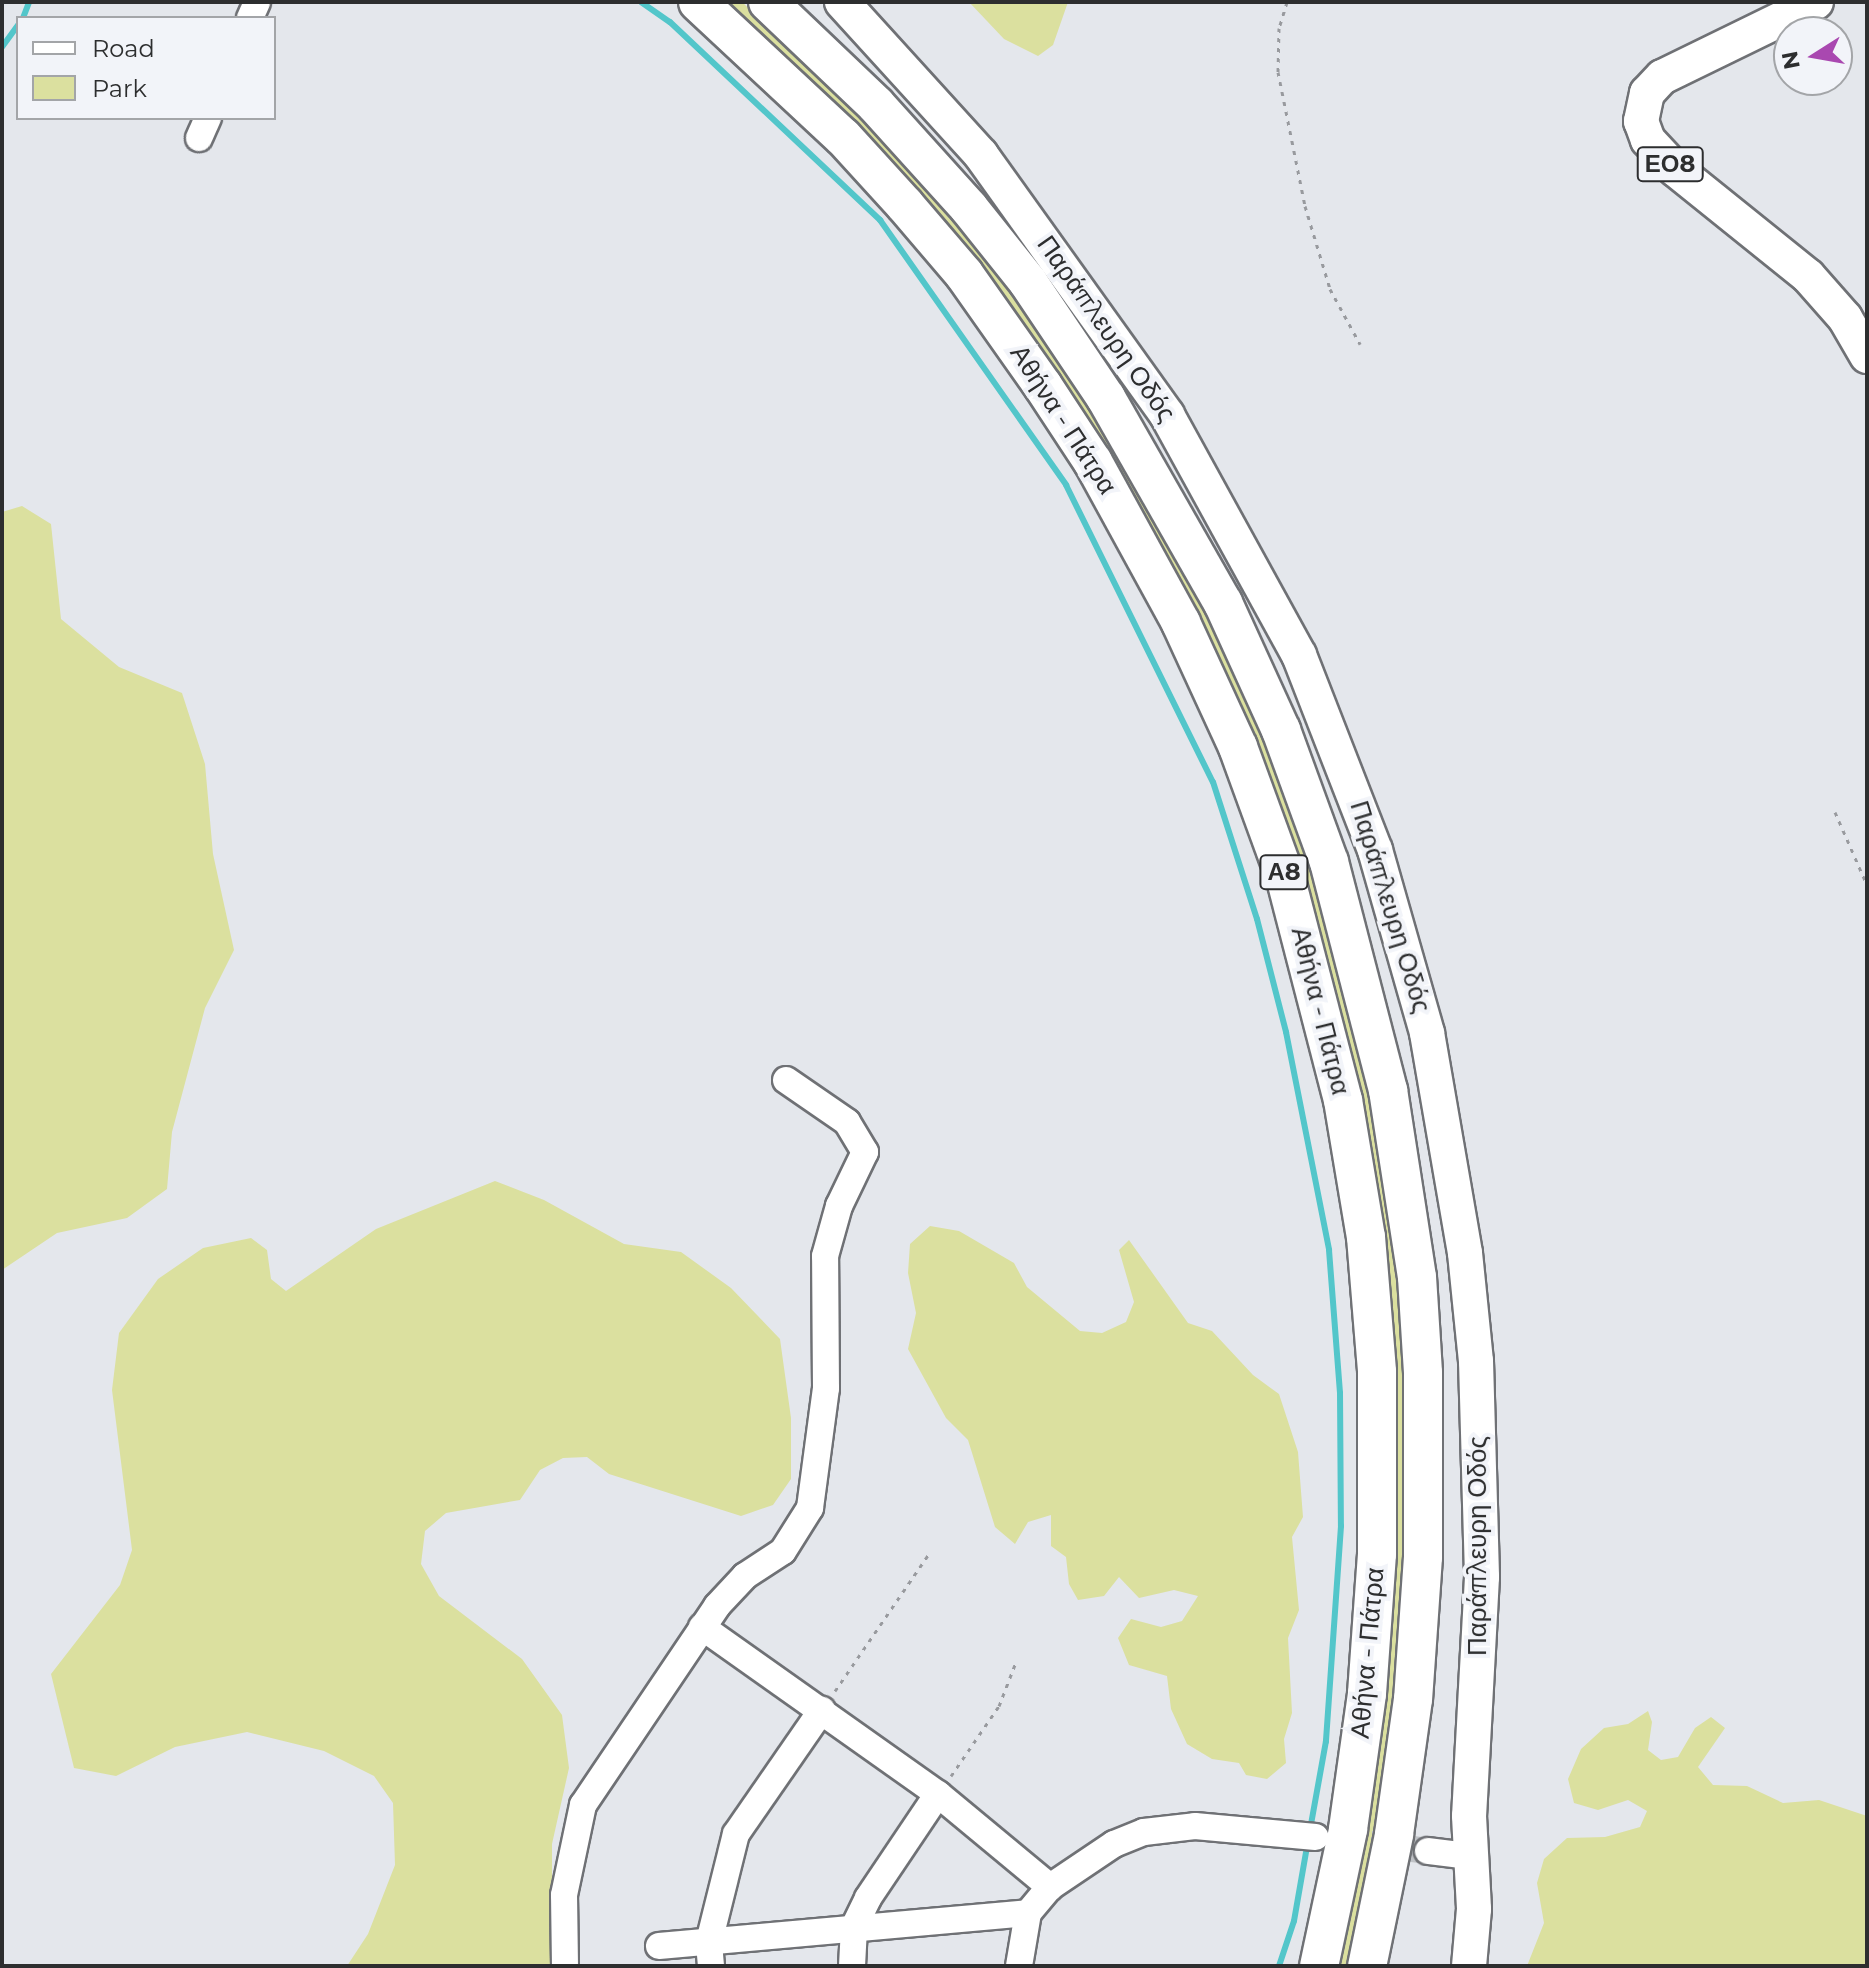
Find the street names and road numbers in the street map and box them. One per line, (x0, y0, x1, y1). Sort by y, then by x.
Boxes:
road number: ΕΟ8 (1636, 144, 1704, 184)
street label: Παράπλευρη Οδός (1030, 230, 1182, 428)
street label: Αθήνα - Πάτρα (1003, 339, 1123, 501)
street label: Παράπλευρη Οδός (1343, 797, 1437, 1017)
road number: Α8 (1258, 852, 1310, 892)
street label: Αθήνα - Πάτρα (1284, 924, 1356, 1098)
street label: Παράπλευρη Οδός (1462, 1436, 1494, 1656)
street label: Αθήνα - Πάτρα (1345, 1566, 1391, 1740)

